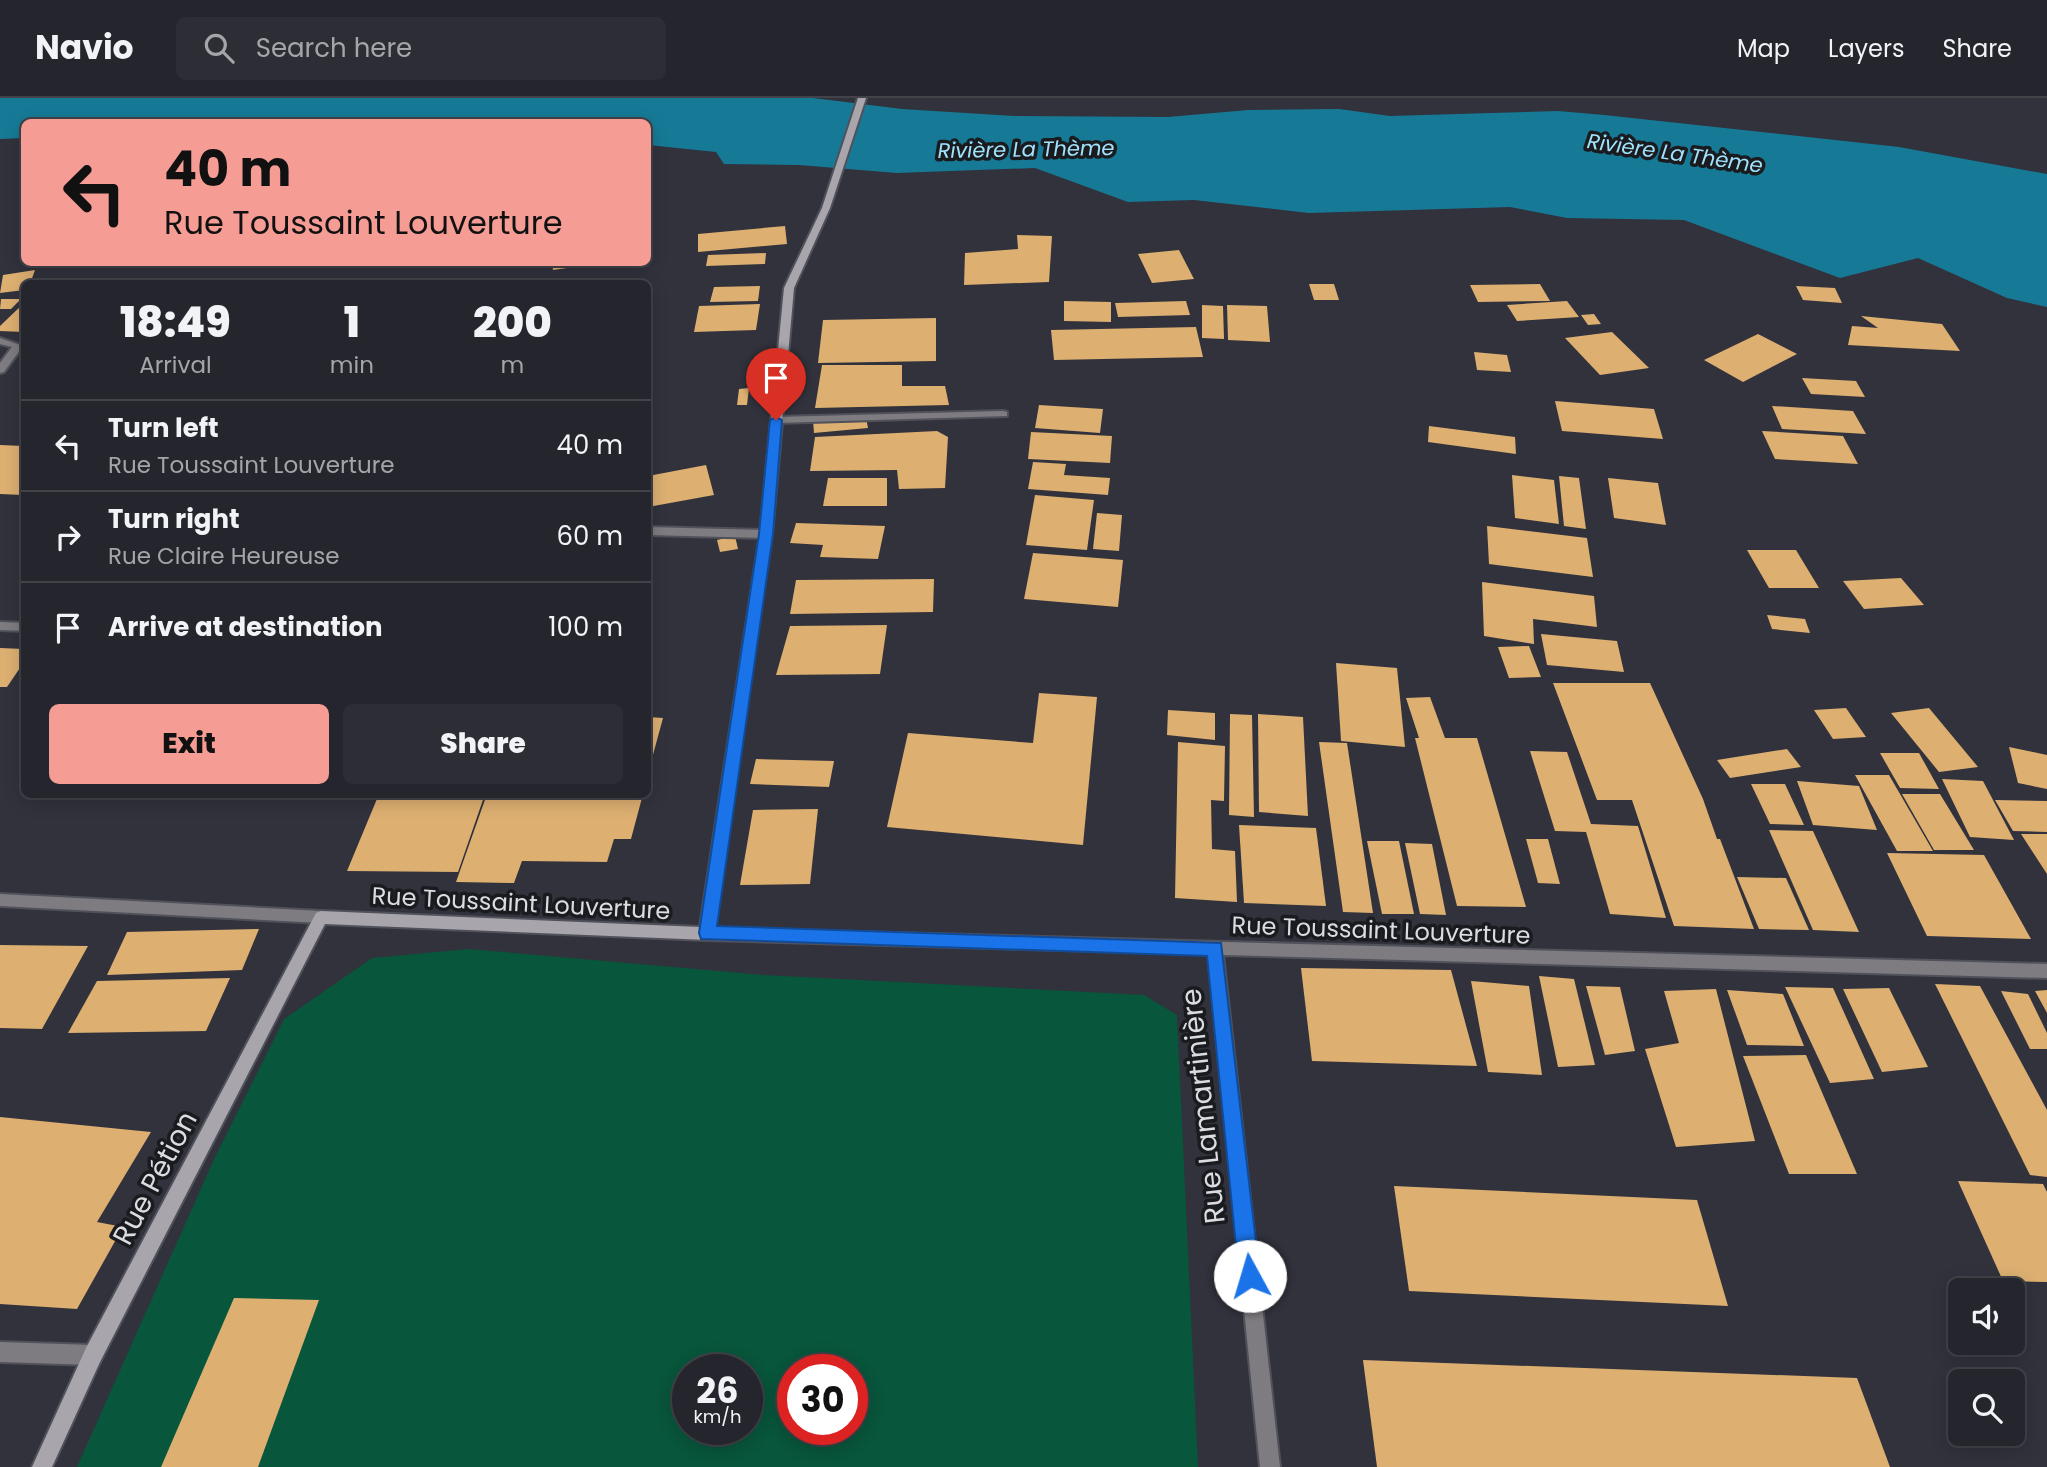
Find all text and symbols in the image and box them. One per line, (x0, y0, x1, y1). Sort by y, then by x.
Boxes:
search box (176, 17, 666, 80)
text: Navio (35, 24, 134, 71)
icon: search (200, 29, 238, 67)
text: Search here (256, 30, 412, 66)
text: Map (1737, 32, 1790, 65)
text: Layers (1828, 32, 1904, 65)
text: Share (1942, 32, 2012, 65)
water label: Rivière La Thème (1585, 126, 1765, 180)
water label: Rivière La Thème (937, 133, 1115, 165)
text: 40 m (164, 135, 291, 203)
icon: left (49, 147, 140, 238)
text: Rue Toussaint Louverture (164, 200, 563, 245)
text: 18:49 (120, 293, 231, 352)
text: 1 (344, 293, 360, 352)
text: 200 (473, 293, 552, 352)
pin (746, 348, 806, 420)
text: Arrival (139, 349, 212, 381)
text: min (330, 349, 374, 381)
text: m (501, 349, 524, 381)
icon: arrive (757, 359, 795, 397)
text: Turn left (108, 410, 219, 446)
icon: left (49, 427, 87, 465)
text: 40 m (557, 427, 623, 463)
text: Rue Toussaint Louverture (108, 449, 395, 481)
text: Turn right (108, 501, 240, 537)
icon: right (49, 518, 87, 556)
text: 60 m (556, 518, 623, 554)
text: Rue Claire Heureuse (108, 540, 339, 572)
icon: arrive (49, 609, 87, 647)
text: Arrive at destination (108, 609, 383, 645)
text: 100 m (548, 609, 623, 645)
button: Exit (49, 704, 329, 784)
button: Share (343, 704, 623, 784)
street label: Rue Toussaint Louverture (371, 879, 671, 927)
street label: Rue Toussaint Louverture (1231, 908, 1531, 952)
street label: Rue Lamartinière (1171, 987, 1235, 1225)
street label: Rue Pétion (103, 1104, 207, 1252)
position arrow (1213, 1239, 1287, 1313)
map controls (1948, 1278, 2025, 1446)
button: sound (1948, 1278, 2025, 1355)
speed limit sign: 30 (777, 1354, 868, 1445)
text: 26 (696, 1366, 739, 1415)
button: search (1948, 1369, 2025, 1446)
text: km/h (694, 1404, 741, 1429)

